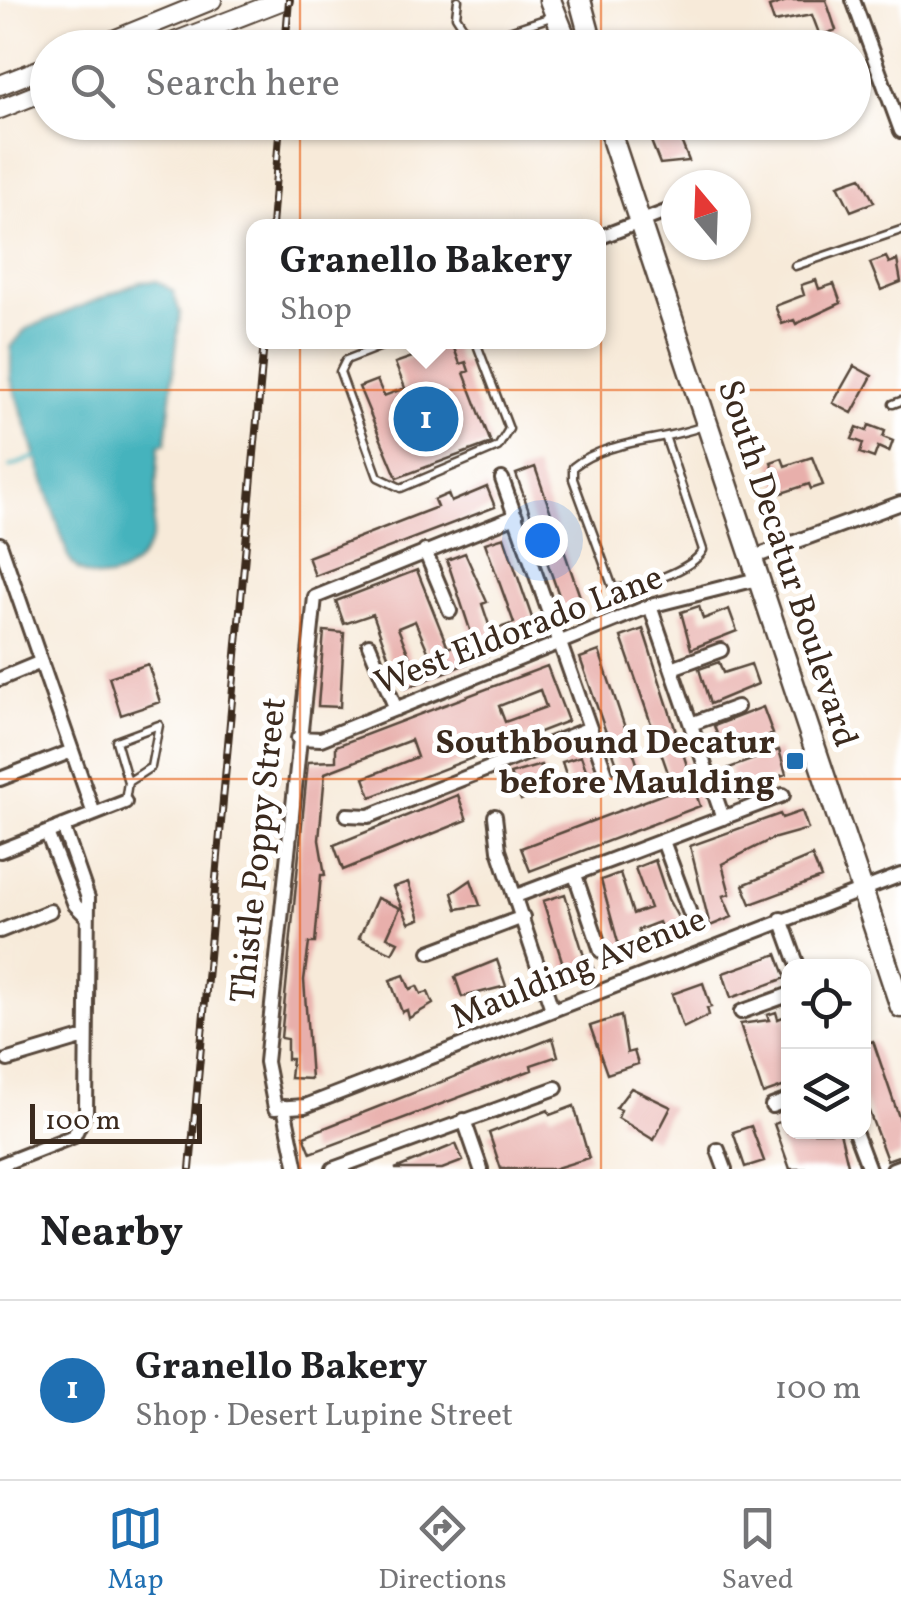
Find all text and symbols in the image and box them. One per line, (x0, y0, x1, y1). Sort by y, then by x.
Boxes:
search box (30, 30, 871, 140)
icon: search (65, 58, 120, 113)
text: Search here (145, 59, 340, 112)
north arrow (661, 170, 751, 260)
popup (246, 219, 606, 349)
text: Granello Bakery (280, 236, 572, 289)
text: Shop (280, 289, 352, 333)
street label: South Decatur Boulevard (704, 374, 868, 754)
pin: 1 (394, 382, 458, 456)
your location (517, 515, 568, 566)
street label: West Eldorado Lane (368, 555, 670, 709)
street label: Thistle Poppy Street (220, 695, 300, 1006)
place label: Southbound Decatur before Maulding (435, 720, 775, 808)
marker: Southbound Decatur before Maulding (784, 750, 806, 772)
street label: Maulding Avenue (445, 897, 714, 1043)
map controls (781, 959, 871, 1139)
button: locate (781, 959, 871, 1049)
button: layers (781, 1049, 871, 1139)
scale bar (30, 1099, 202, 1144)
text: 100 m (45, 1102, 120, 1141)
text: Nearby (40, 1205, 183, 1264)
text: Granello Bakery (135, 1342, 427, 1395)
text: 1 (66, 1368, 79, 1412)
text: 100 m (775, 1368, 861, 1412)
text: Shop · Desert Lupine Street (135, 1395, 513, 1439)
tab: Map (107, 1501, 163, 1600)
tab: Directions (378, 1501, 507, 1600)
tab: Saved (721, 1501, 794, 1600)

